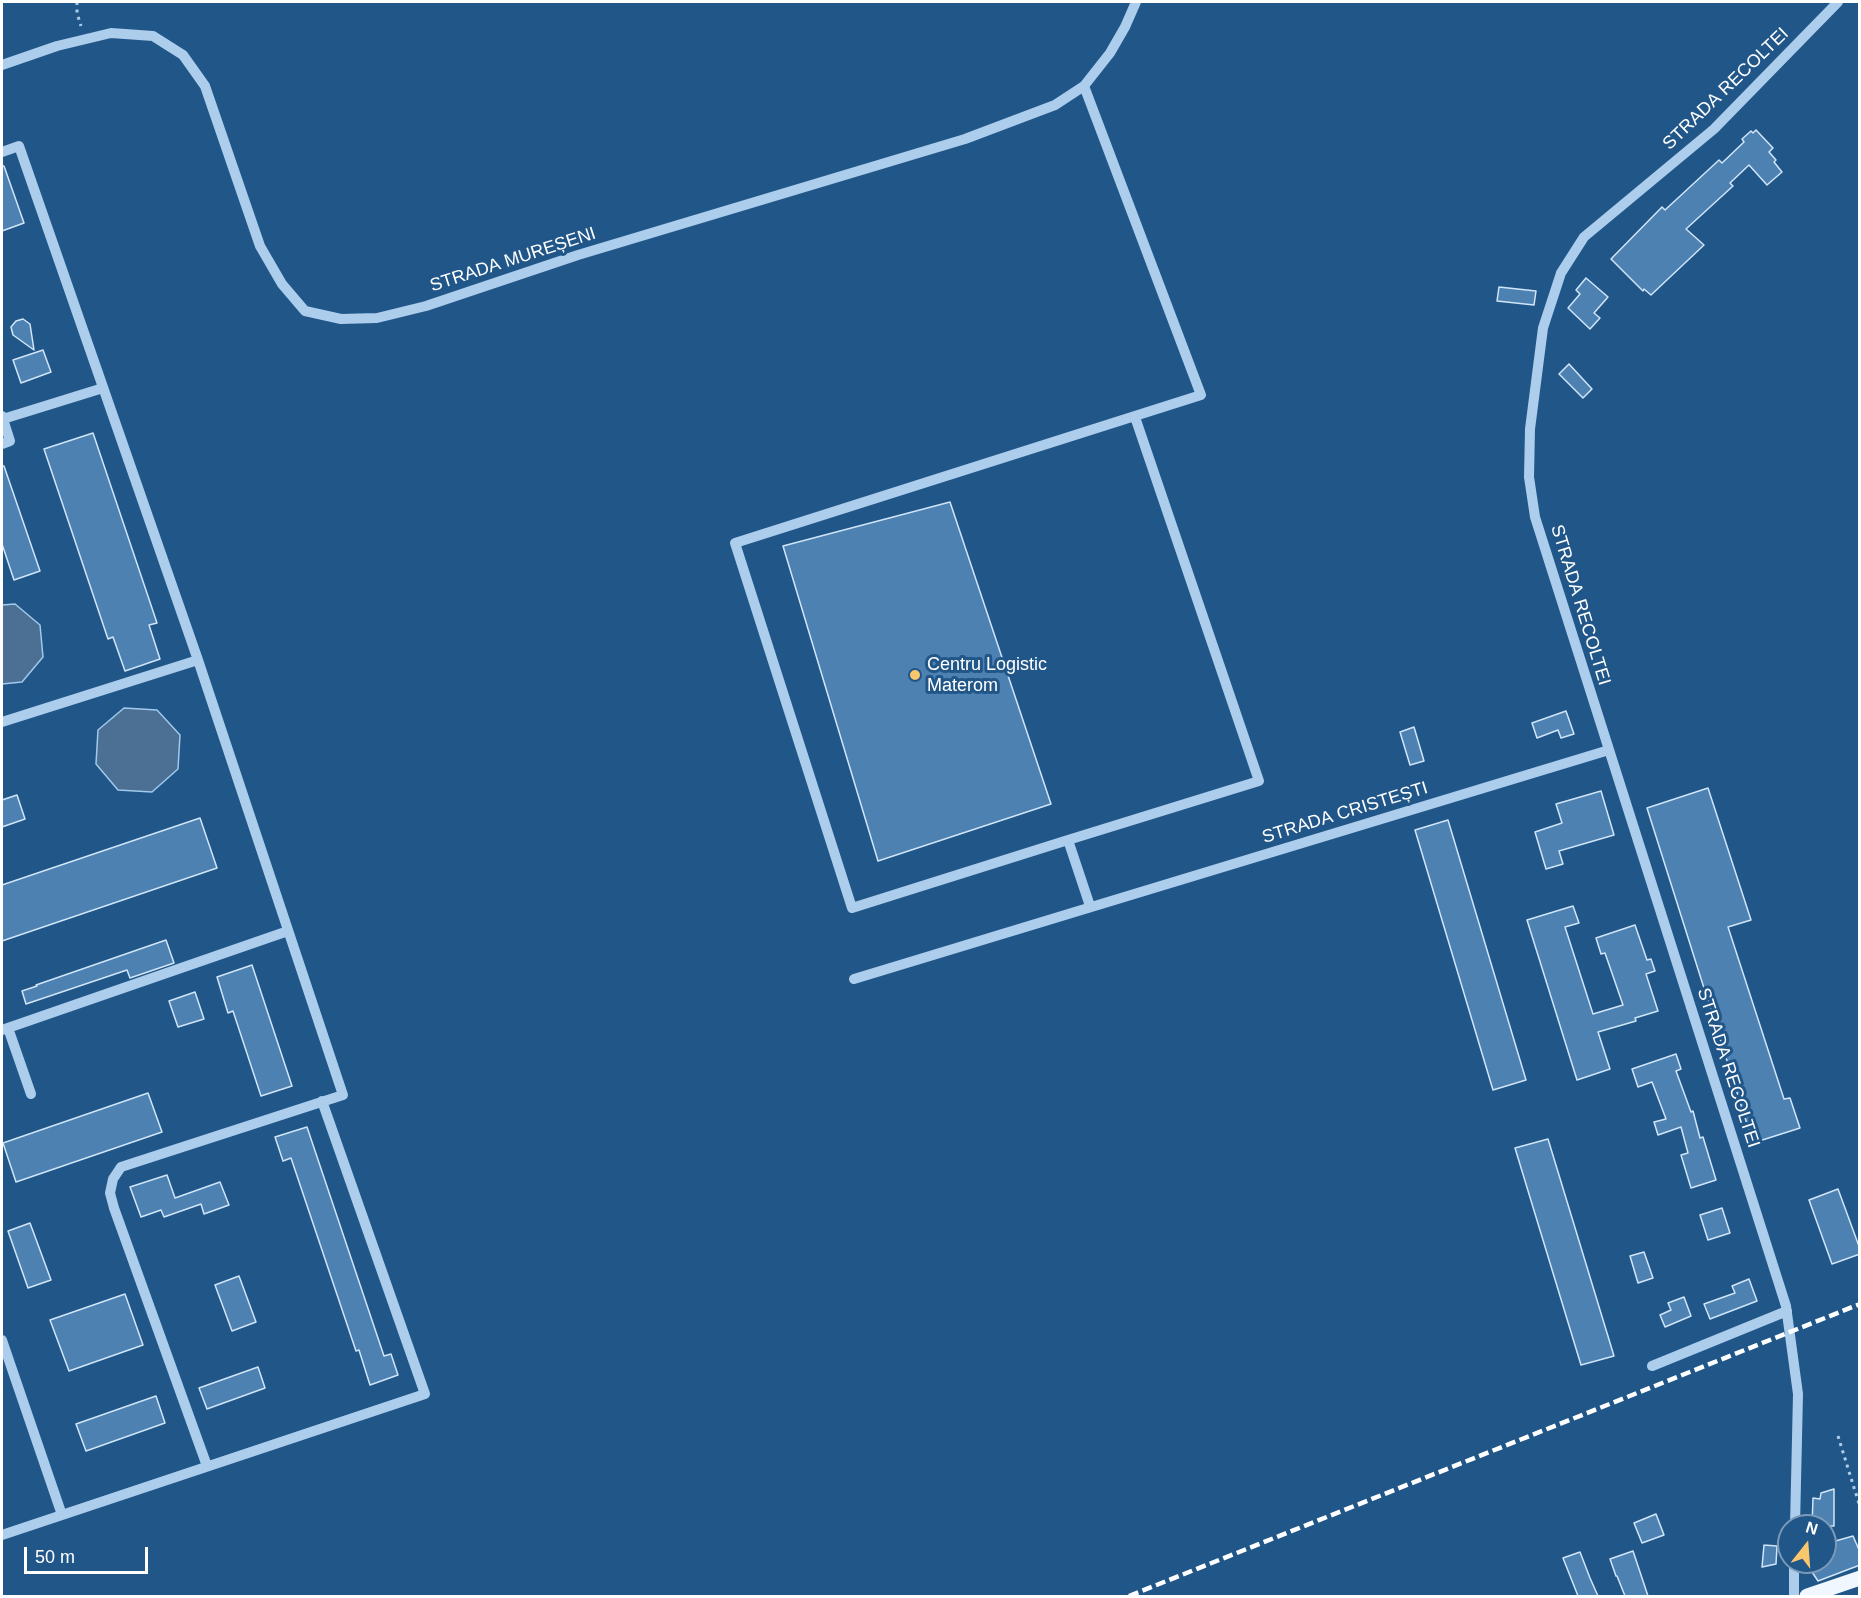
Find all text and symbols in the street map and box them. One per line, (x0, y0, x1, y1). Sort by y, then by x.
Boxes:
street label: STRADA RECOLTEI (1659, 23, 1793, 155)
street label: STRADA MUREȘENI (427, 223, 599, 297)
street label: STRADA RECOLTEI (1545, 522, 1615, 688)
place label: Centru Logistic Materom (927, 654, 1047, 696)
marker: Centru Logistic Materom (908, 668, 922, 682)
street label: STRADA CRISTEȘTI (1260, 778, 1430, 848)
street label: STRADA RECOLTEI (1692, 985, 1764, 1151)
north arrow (1777, 1514, 1837, 1574)
text: N (1804, 1518, 1820, 1538)
scale bar (27, 1535, 152, 1573)
text: 50 m (35, 1547, 75, 1567)

